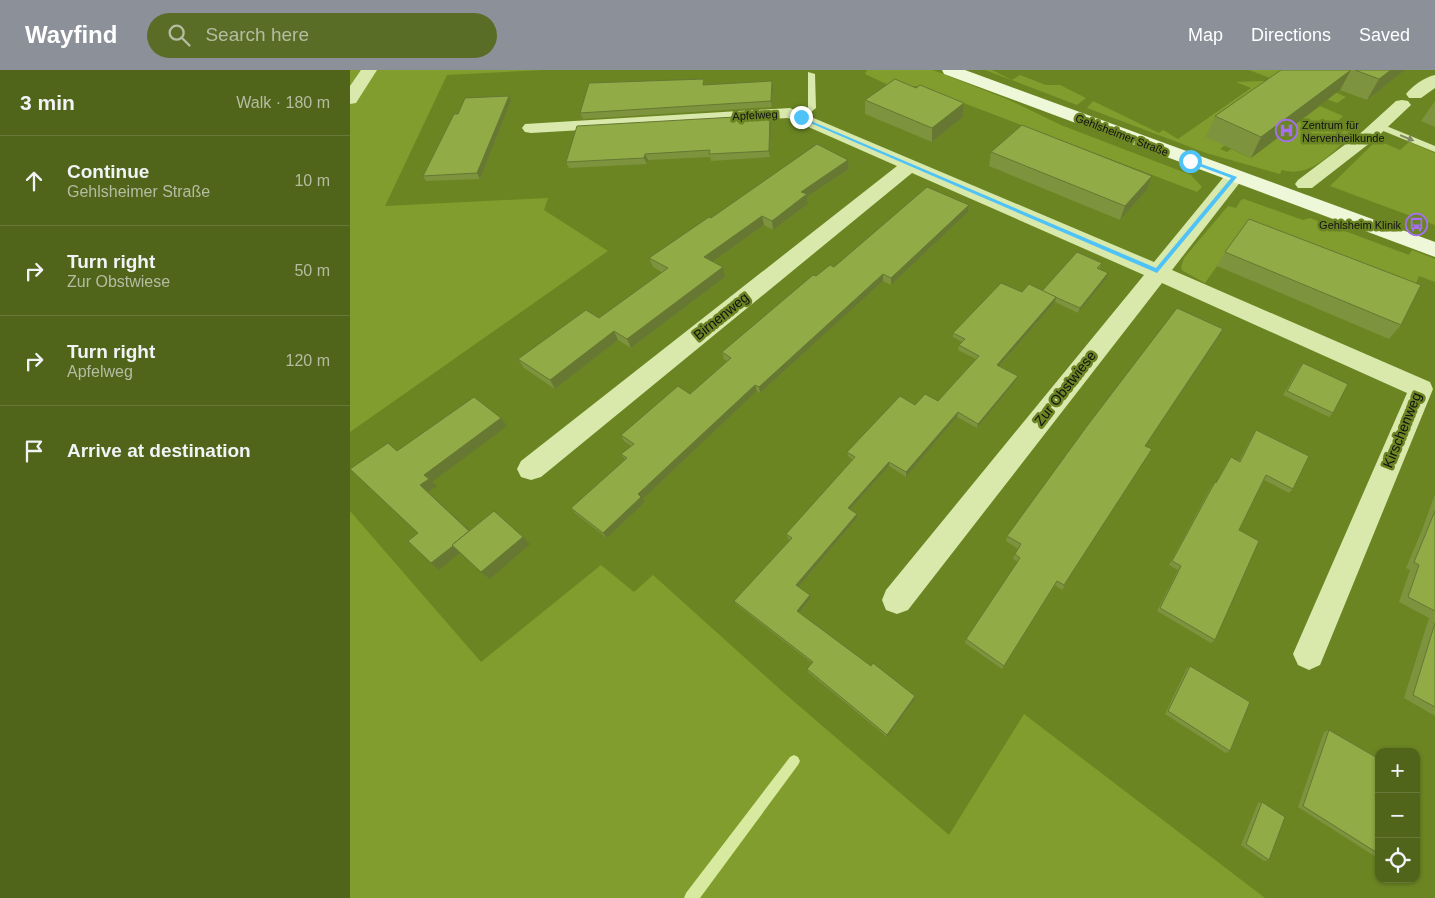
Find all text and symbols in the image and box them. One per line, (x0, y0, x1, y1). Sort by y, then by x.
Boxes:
search box (147, 13, 497, 58)
text: Wayfind (25, 21, 117, 48)
icon: search (165, 21, 193, 49)
text: Search here (205, 24, 309, 45)
text: Map (1188, 25, 1223, 45)
text: Directions (1251, 25, 1331, 45)
text: Saved (1359, 25, 1410, 45)
text: 3 min (20, 91, 75, 114)
text: Walk · 180 m (236, 94, 330, 111)
route end (790, 106, 813, 129)
street label: Apfelweg (732, 108, 778, 122)
street label: Gehlsheimer Straße (1074, 112, 1170, 158)
hospital icon: Zentrum für Nervenheilkunde (1274, 119, 1298, 143)
place label: Zentrum für Nervenheilkunde (1302, 119, 1385, 144)
one-way arrow (1400, 134, 1414, 142)
route start (1179, 150, 1202, 173)
text: Continue (67, 161, 149, 182)
icon: ahead (20, 167, 48, 195)
text: 10 m (294, 172, 330, 189)
text: Gehlsheimer Straße (67, 183, 210, 200)
bus stop icon: Gehlsheim Klinik (1405, 213, 1429, 237)
place label: Gehlsheim Klinik (1319, 219, 1401, 231)
text: Turn right (67, 251, 155, 272)
icon: right (20, 257, 48, 285)
text: 50 m (294, 262, 330, 279)
text: Zur Obstwiese (67, 273, 170, 290)
street label: Birnenweg (690, 289, 752, 343)
text: Turn right (67, 341, 155, 362)
icon: right (20, 347, 48, 375)
street label: Zur Obstwiese (1031, 347, 1099, 428)
text: 120 m (286, 352, 330, 369)
text: Apfelweg (67, 363, 133, 380)
street label: Kirschenweg (1380, 390, 1424, 470)
icon: arrive (20, 437, 48, 465)
text: Arrive at destination (67, 440, 251, 461)
map controls (1375, 748, 1420, 883)
button: + (1375, 748, 1420, 793)
button: − (1375, 793, 1420, 838)
button: locate (1375, 838, 1420, 883)

